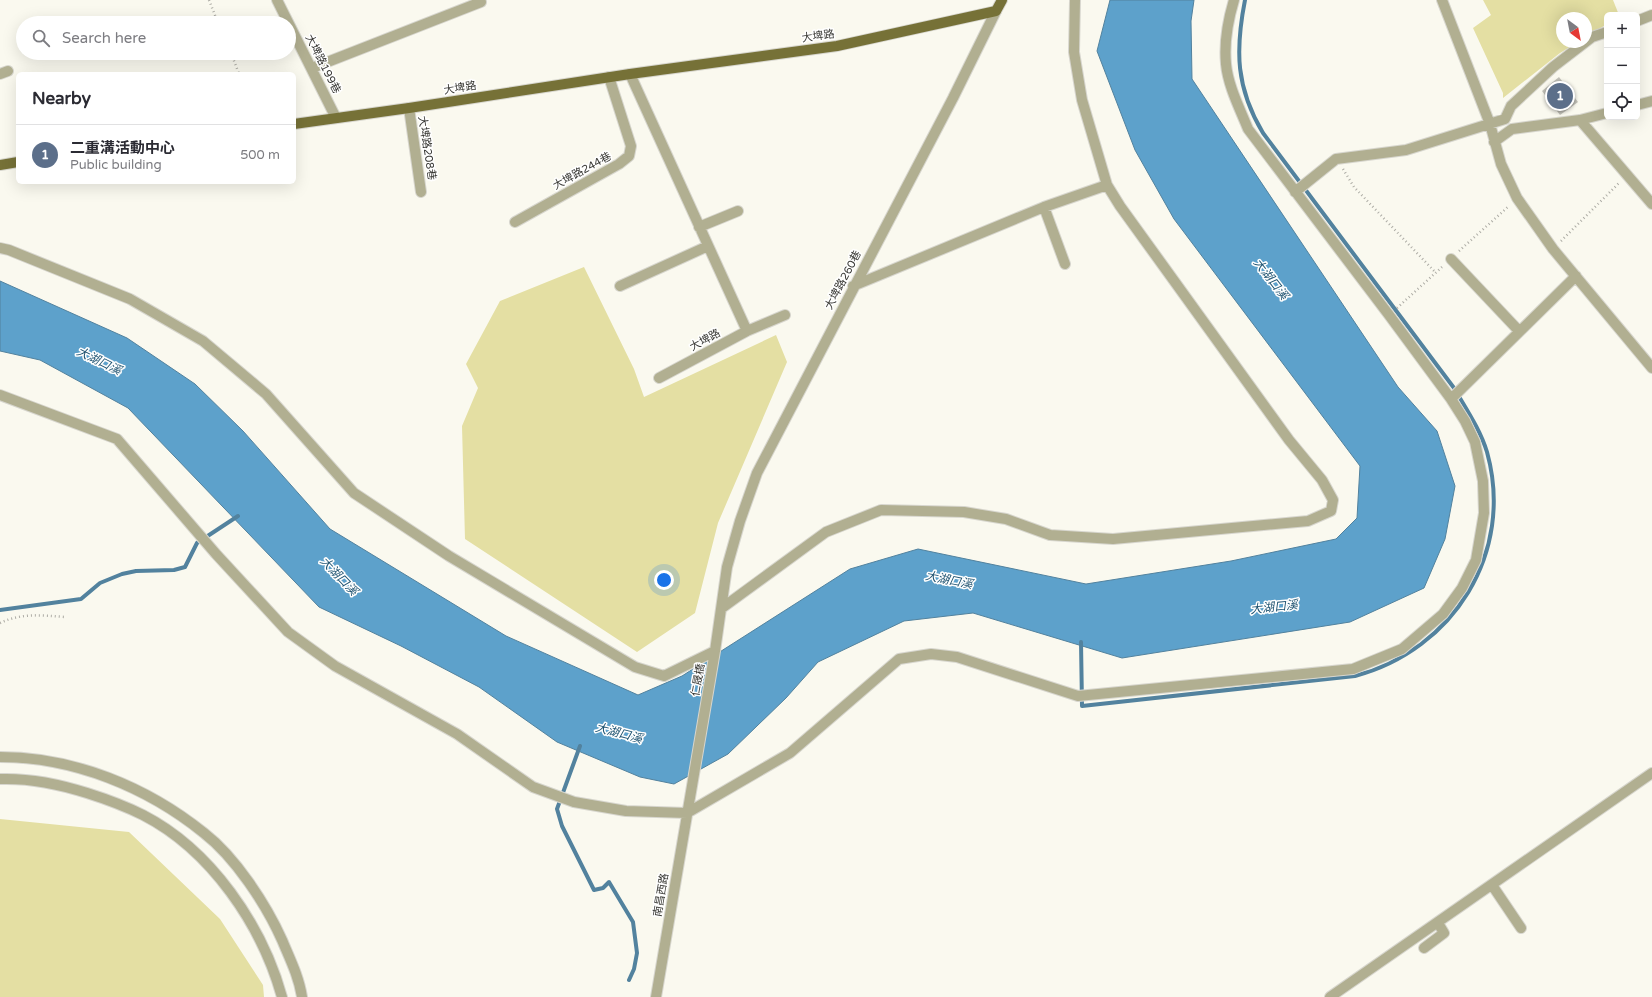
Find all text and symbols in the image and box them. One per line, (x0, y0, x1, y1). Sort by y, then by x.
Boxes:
north arrow (1556, 12, 1592, 48)
map controls (1604, 12, 1640, 120)
button: + (1604, 12, 1640, 48)
search box (16, 16, 296, 60)
icon: search (30, 27, 52, 49)
street label: 大埤路 (801, 27, 835, 45)
text: Search here (62, 29, 146, 47)
street label: 大埤路199巷 (303, 32, 343, 96)
button: − (1604, 48, 1640, 84)
street label: 大埤路 (443, 79, 477, 97)
pin: 1 (1547, 81, 1573, 111)
button: locate (1604, 84, 1640, 120)
text: Nearby (32, 88, 91, 109)
street label: 大埤路208巷 (416, 115, 438, 181)
text: 二重溝活動中心 (70, 139, 175, 157)
text: 1 (41, 147, 49, 163)
text: 500 m (240, 147, 280, 163)
street label: 大埤路244巷 (551, 150, 613, 192)
text: Public building (70, 157, 162, 173)
street label: 大埤路260巷 (822, 248, 864, 312)
water label: 大湖口溪 (1251, 256, 1293, 304)
street label: 大埤路 (687, 326, 723, 354)
water label: 大湖口溪 (74, 344, 125, 379)
water label: 大湖口溪 (317, 554, 362, 600)
water label: 大湖口溪 (924, 569, 976, 592)
your location (654, 570, 674, 590)
water label: 大湖口溪 (1249, 597, 1301, 616)
street label: 仁晟橋 (689, 663, 707, 697)
water label: 大湖口溪 (594, 720, 646, 746)
street label: 南昌西路 (651, 872, 671, 918)

